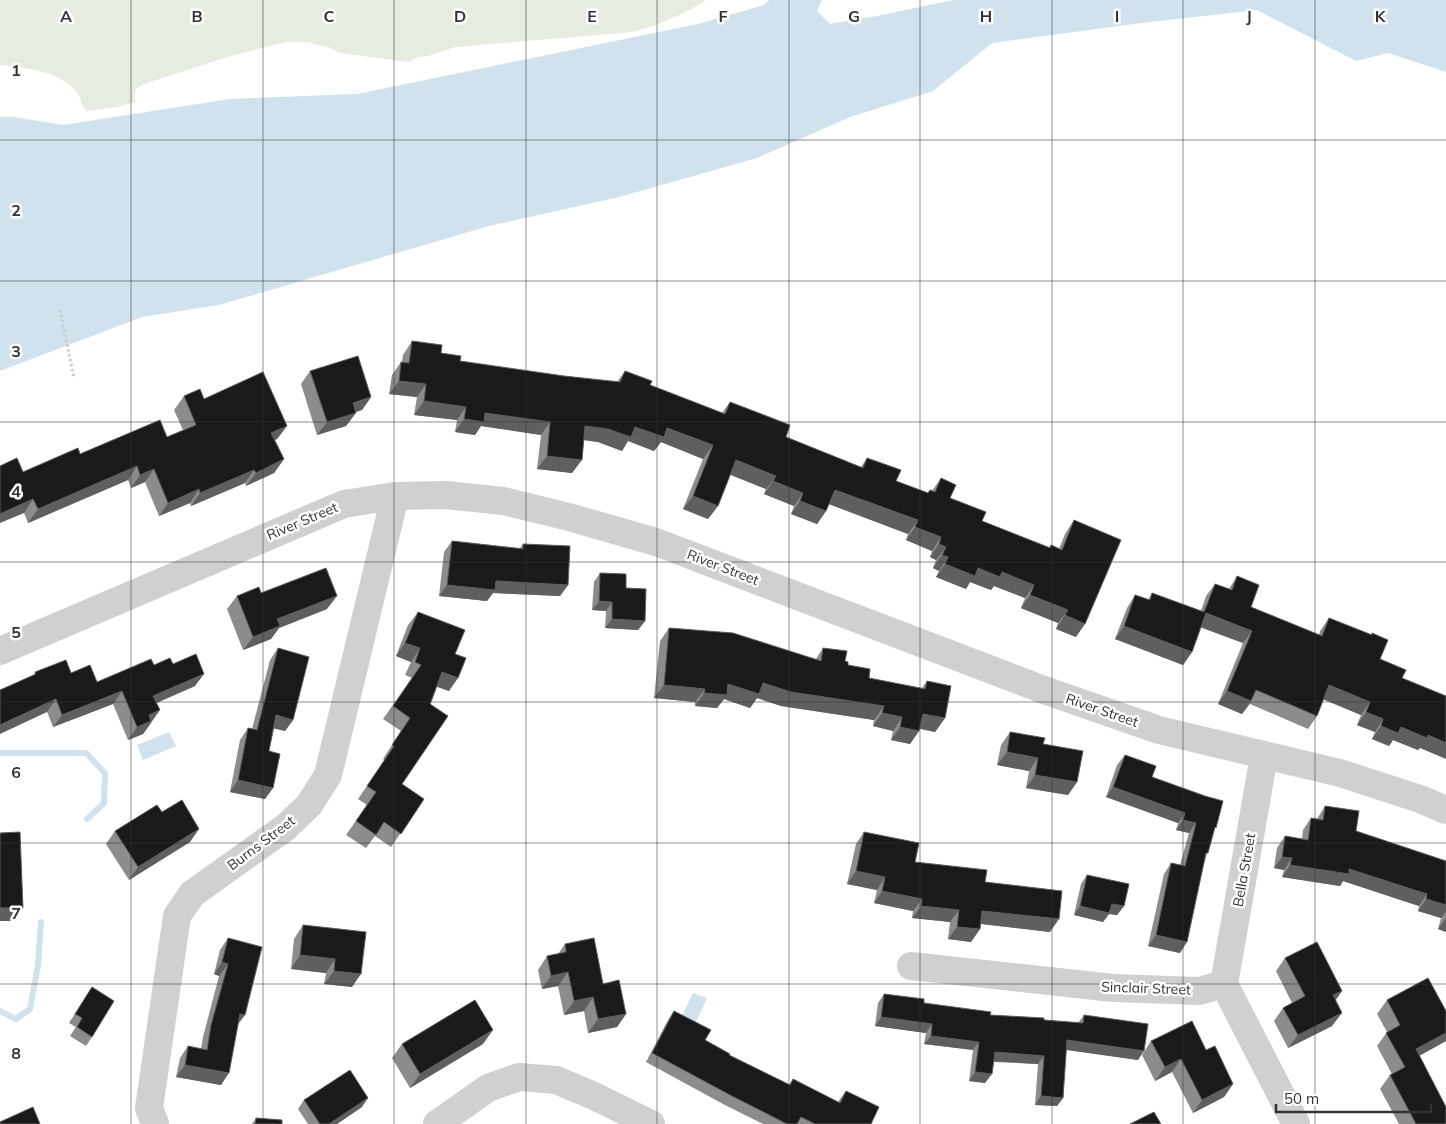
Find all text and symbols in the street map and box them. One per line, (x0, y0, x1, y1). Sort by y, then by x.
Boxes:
text: A (60, 6, 72, 26)
text: B (191, 6, 203, 26)
text: C (324, 6, 335, 26)
text: D (454, 6, 466, 26)
text: E (587, 6, 597, 26)
text: F (718, 6, 728, 26)
text: G (848, 6, 860, 26)
text: H (980, 6, 992, 26)
text: I (1115, 6, 1119, 26)
text: J (1246, 6, 1252, 26)
text: K (1375, 6, 1387, 26)
text: 1 (11, 60, 21, 80)
text: 2 (11, 200, 21, 220)
text: 3 (11, 341, 21, 361)
text: 4 (11, 481, 21, 501)
street label: River Street (264, 498, 340, 544)
street label: River Street (685, 545, 762, 589)
text: 5 (11, 622, 21, 642)
street label: River Street (1063, 689, 1141, 731)
text: 6 (11, 762, 21, 782)
street label: Burns Street (224, 812, 299, 874)
street label: Bella Street (1229, 832, 1259, 908)
text: 7 (11, 903, 21, 923)
street label: Sinclair Street (1101, 977, 1191, 999)
text: 8 (11, 1043, 21, 1063)
scale bar (1276, 1082, 1431, 1114)
text: 50 m (1284, 1089, 1319, 1108)

